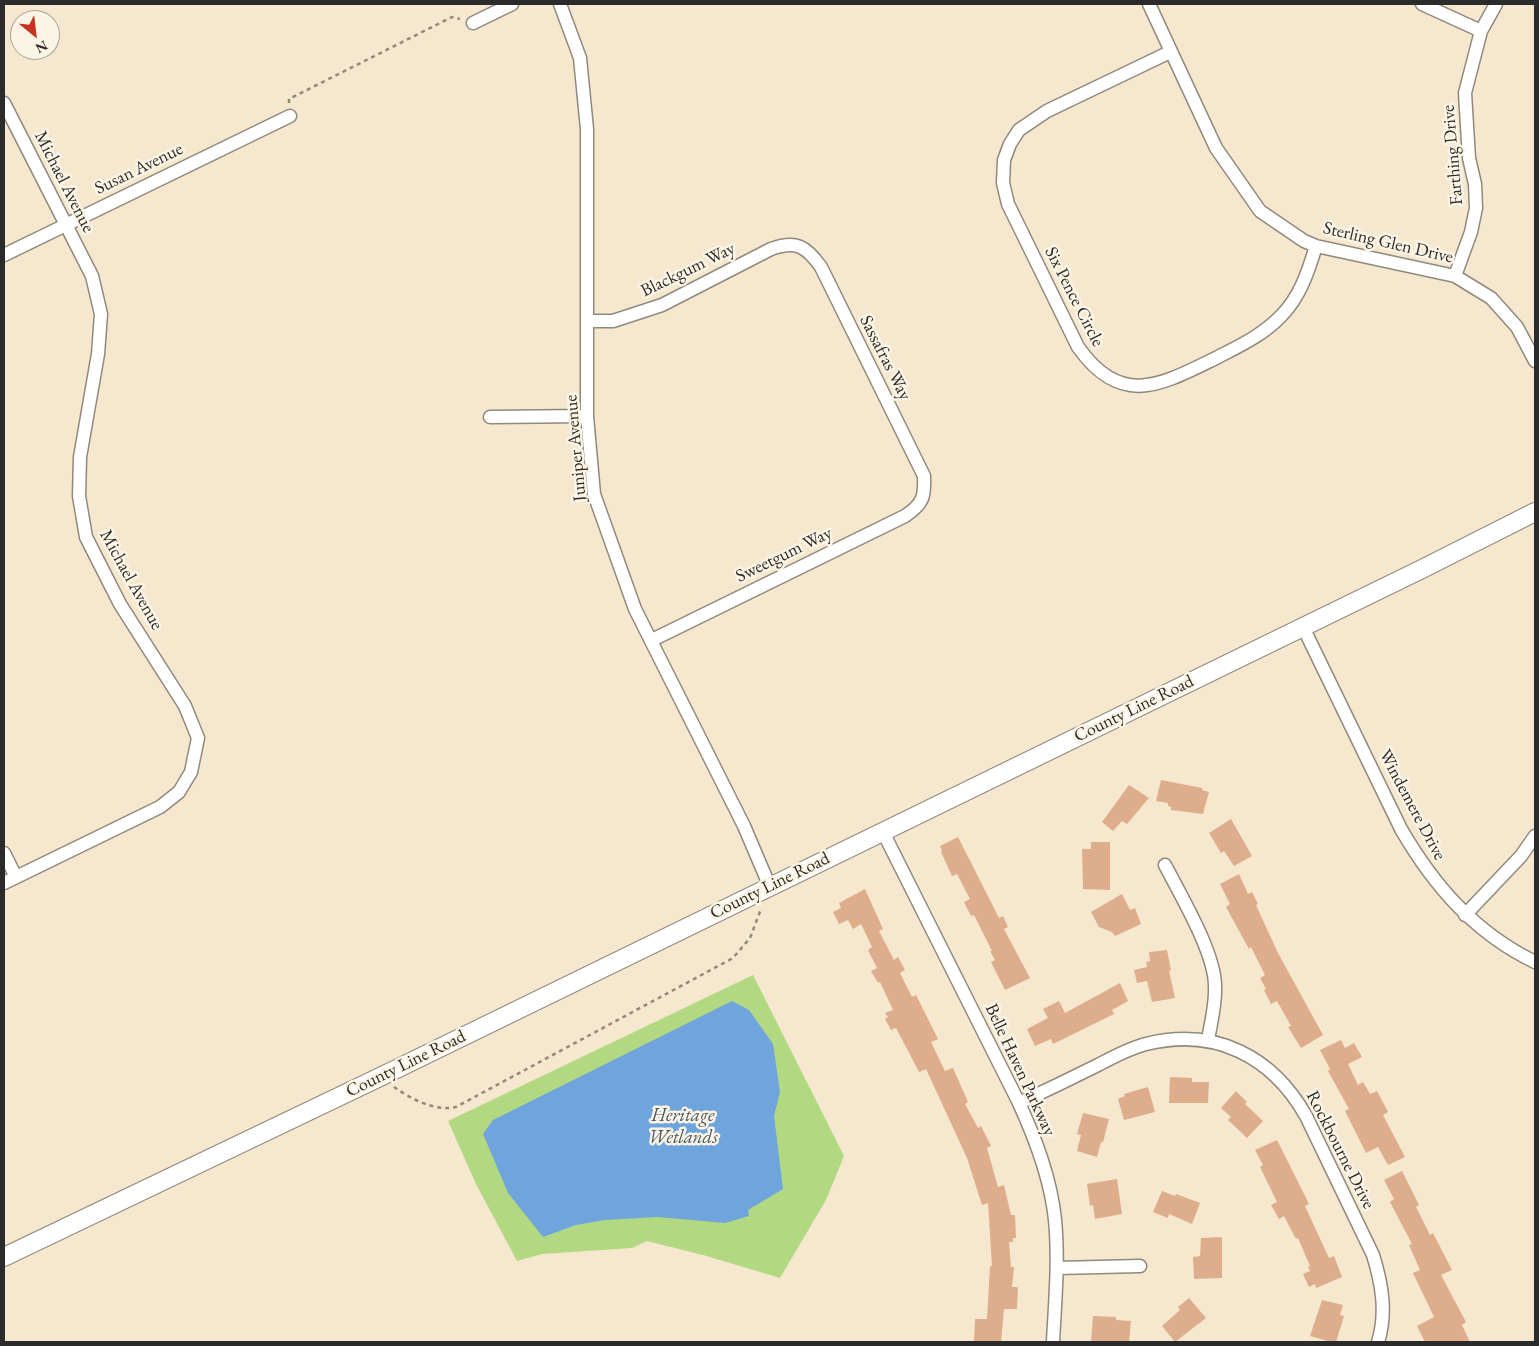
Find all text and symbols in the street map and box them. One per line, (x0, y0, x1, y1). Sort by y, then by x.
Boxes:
north arrow (10, 10, 60, 60)
text: N (32, 37, 51, 58)
street label: Farthing Drive (1438, 104, 1468, 206)
street label: Michael Avenue (29, 128, 99, 236)
street label: Susan Avenue (91, 138, 187, 200)
street label: Sterling Glen Drive (1321, 218, 1455, 268)
street label: Blackgum Way (637, 238, 739, 302)
street label: Six Pence Circle (1040, 243, 1108, 351)
street label: Sassafras Way (854, 312, 916, 404)
street label: Juniper Avenue (561, 394, 591, 502)
street label: Sweetgum Way (732, 522, 836, 588)
street label: Michael Avenue (95, 526, 167, 634)
street label: County Line Road (1071, 671, 1197, 747)
street label: Windemere Drive (1374, 746, 1450, 864)
street label: County Line Road (707, 848, 833, 924)
street label: Belle Haven Parkway (980, 1000, 1060, 1140)
street label: County Line Road (343, 1026, 469, 1102)
street label: Rockbourne Drive (1301, 1087, 1379, 1213)
water label: Heritage Wetlands (648, 1105, 718, 1149)

